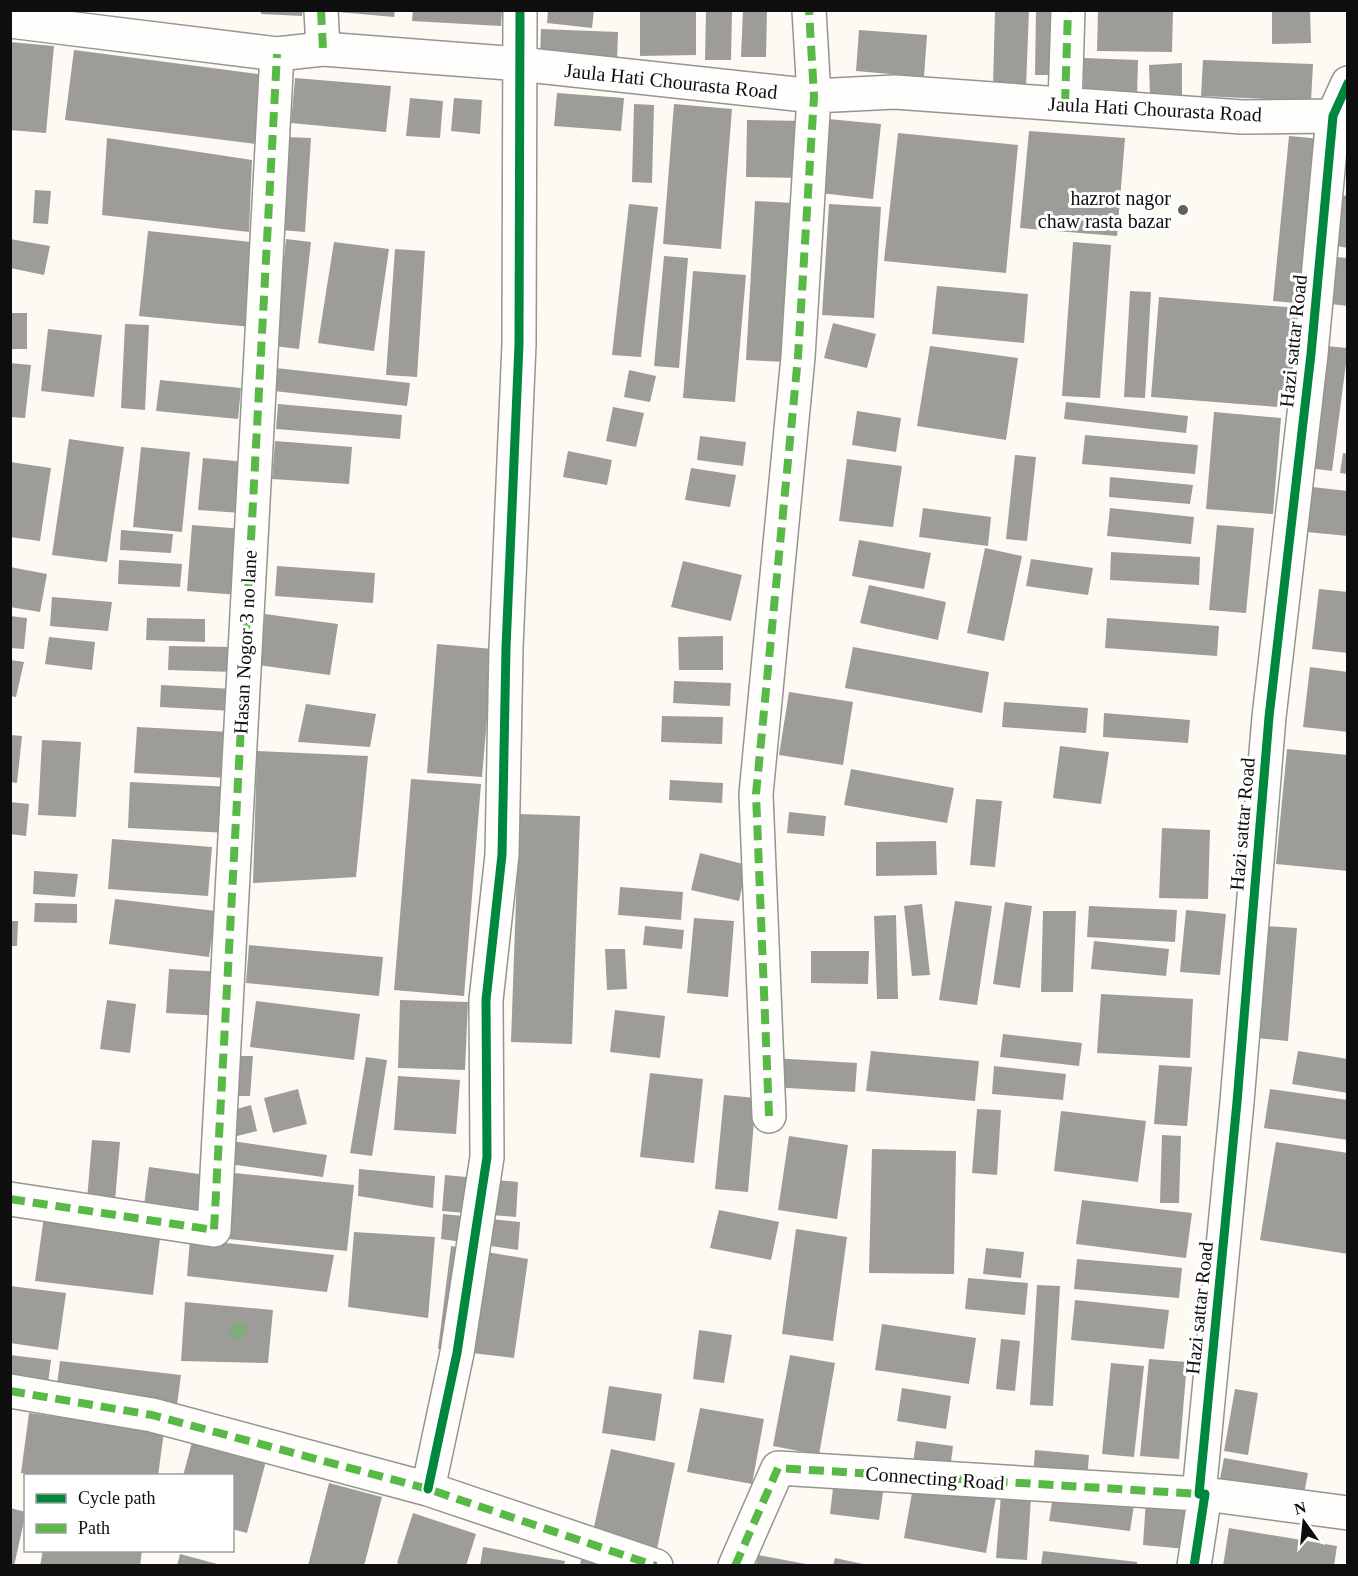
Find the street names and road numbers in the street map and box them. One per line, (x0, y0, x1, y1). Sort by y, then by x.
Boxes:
street label: Jaula Hati Chourasta Road (564, 59, 778, 103)
street label: Jaula Hati Chourasta Road (1048, 92, 1262, 126)
street label: Hazi sattar Road (1275, 274, 1311, 408)
street label: Hasan Nogor 3 no lane (229, 549, 262, 735)
street label: Hazi sattar Road (1225, 757, 1259, 891)
street label: Hazi sattar Road (1181, 1241, 1217, 1375)
street label: Connecting Road (865, 1462, 1005, 1495)

